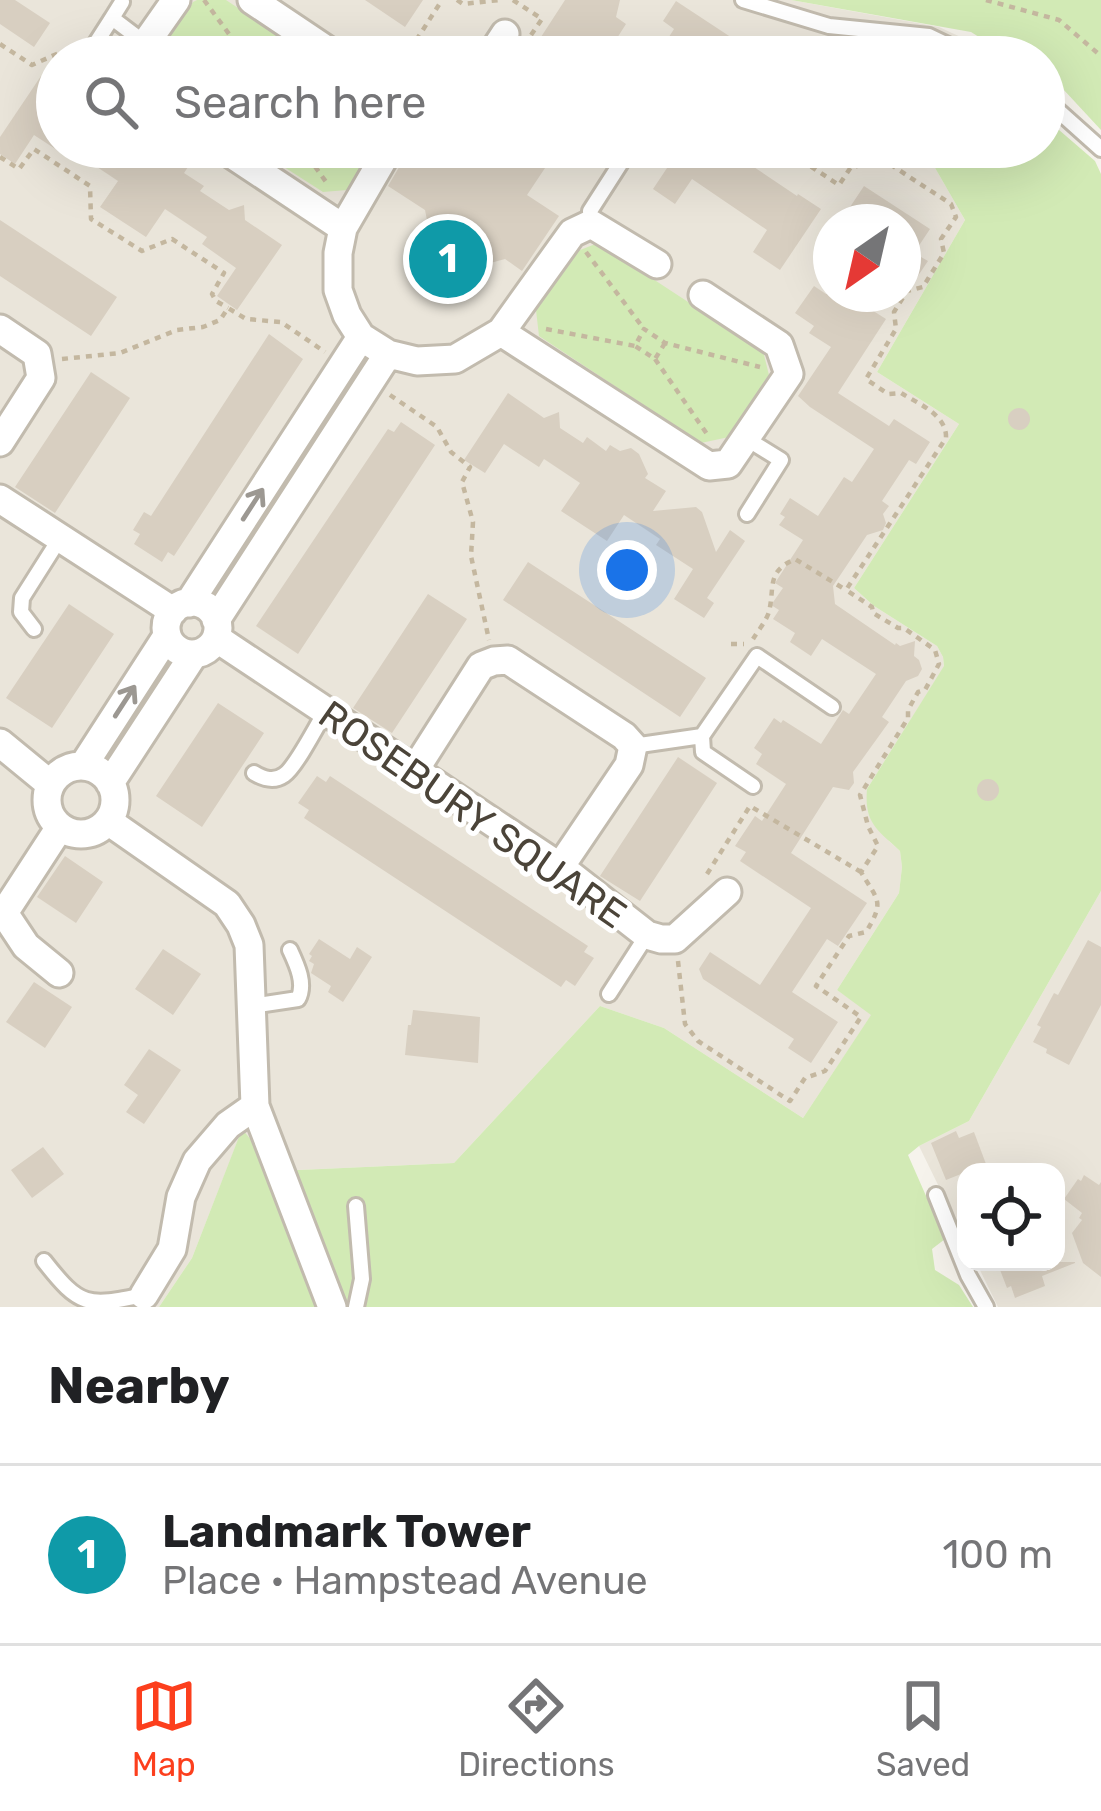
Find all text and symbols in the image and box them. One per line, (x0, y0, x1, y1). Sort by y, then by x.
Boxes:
search box (36, 36, 1065, 168)
icon: search (78, 69, 144, 135)
text: Search here (174, 76, 426, 129)
north arrow (813, 204, 921, 312)
pin: 1 (409, 214, 487, 304)
one-way arrow (240, 488, 265, 522)
your location (597, 540, 657, 600)
one-way arrow (113, 685, 137, 719)
street label: ROSEBURY SQUARE (310, 692, 635, 938)
map controls (957, 1163, 1065, 1271)
button: locate (957, 1163, 1065, 1271)
text: Nearby (48, 1355, 230, 1416)
text: Landmark Tower (162, 1505, 531, 1558)
text: 1 (77, 1532, 97, 1578)
text: 100 m (943, 1532, 1053, 1578)
text: Place · Hampstead Avenue (162, 1558, 647, 1604)
tab: Map (131, 1673, 197, 1784)
tab: Directions (458, 1673, 615, 1784)
tab: Saved (876, 1673, 970, 1784)

